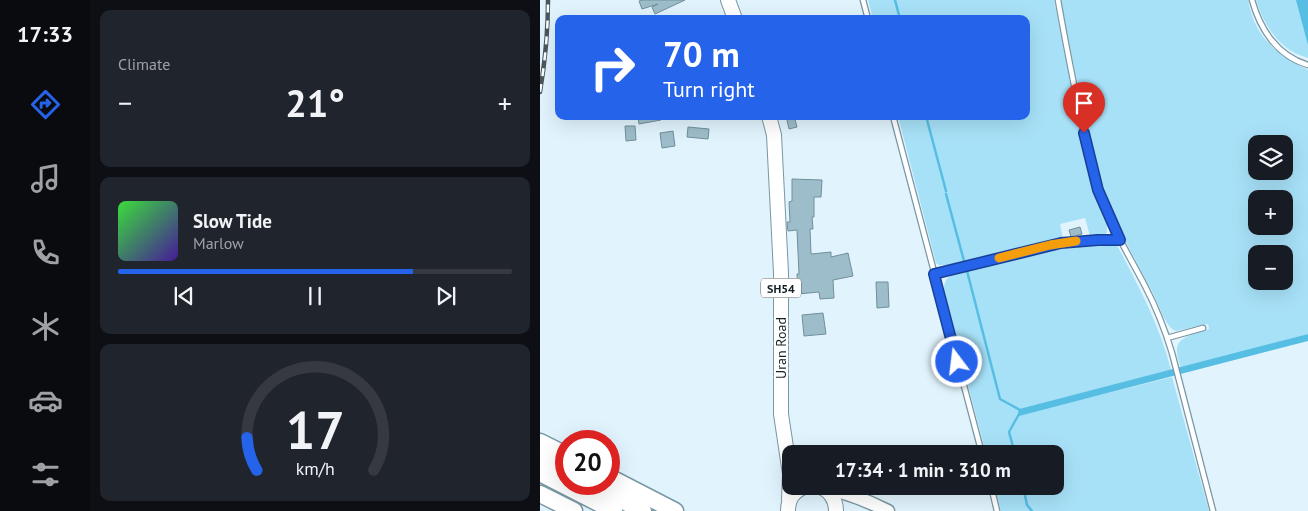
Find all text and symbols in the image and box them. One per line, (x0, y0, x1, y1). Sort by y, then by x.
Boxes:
text: 17:33 (17, 20, 73, 48)
text: 70 m (663, 31, 740, 77)
icon: right (580, 35, 645, 100)
text: Climate (118, 54, 170, 74)
text: Turn right (663, 75, 755, 103)
text: 21° (285, 78, 345, 127)
pin (1063, 82, 1105, 133)
text: − (118, 84, 132, 121)
text: + (498, 84, 512, 121)
icon: directions (28, 87, 63, 122)
icon: arrive (1070, 89, 1098, 117)
map controls (1248, 135, 1293, 290)
button: layers (1248, 135, 1293, 180)
icon: music (28, 161, 63, 196)
button: + (1248, 190, 1293, 235)
text: Slow Tide (193, 209, 272, 233)
text: Marlow (193, 233, 244, 253)
icon: phone (28, 235, 63, 270)
button: − (1248, 245, 1293, 290)
road number: SH54 (761, 278, 801, 298)
icon: previous (170, 282, 198, 310)
icon: pause (301, 282, 329, 310)
icon: next (432, 282, 460, 310)
icon: climate (28, 309, 63, 344)
street label: Uran Road (772, 317, 790, 379)
position arrow (930, 335, 982, 387)
icon: car (28, 383, 63, 418)
text: 17 (286, 396, 344, 463)
speed limit sign: 20 (555, 430, 620, 495)
icon: filters (28, 457, 63, 492)
text: km/h (295, 457, 335, 480)
text: 17:34 · 1 min · 310 m (835, 458, 1011, 482)

